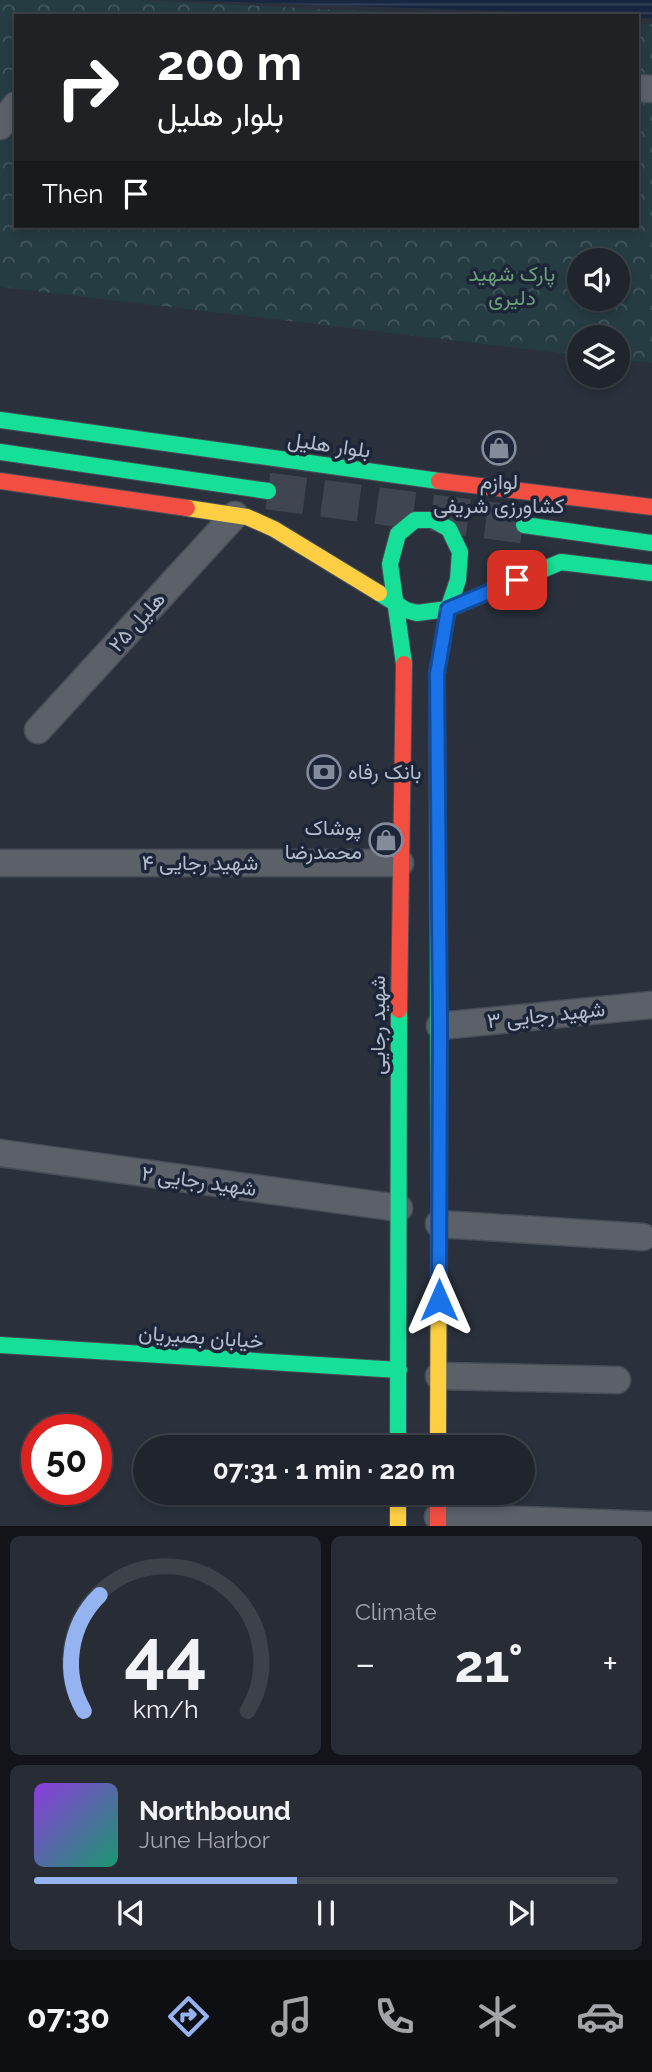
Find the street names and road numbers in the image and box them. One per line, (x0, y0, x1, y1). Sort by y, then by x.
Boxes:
street label: بلوار هلیل (286, 426, 372, 464)
street label: هلیل ۲۵ (103, 586, 170, 657)
street label: شهید رجایی ۴ (142, 850, 258, 876)
street label: شهید رجایی (365, 975, 391, 1075)
street label: شهید رجایی ۳ (486, 996, 606, 1034)
street label: شهید رجایی ۲ (140, 1160, 258, 1202)
street label: خیابان بصیریان (138, 1320, 264, 1354)

